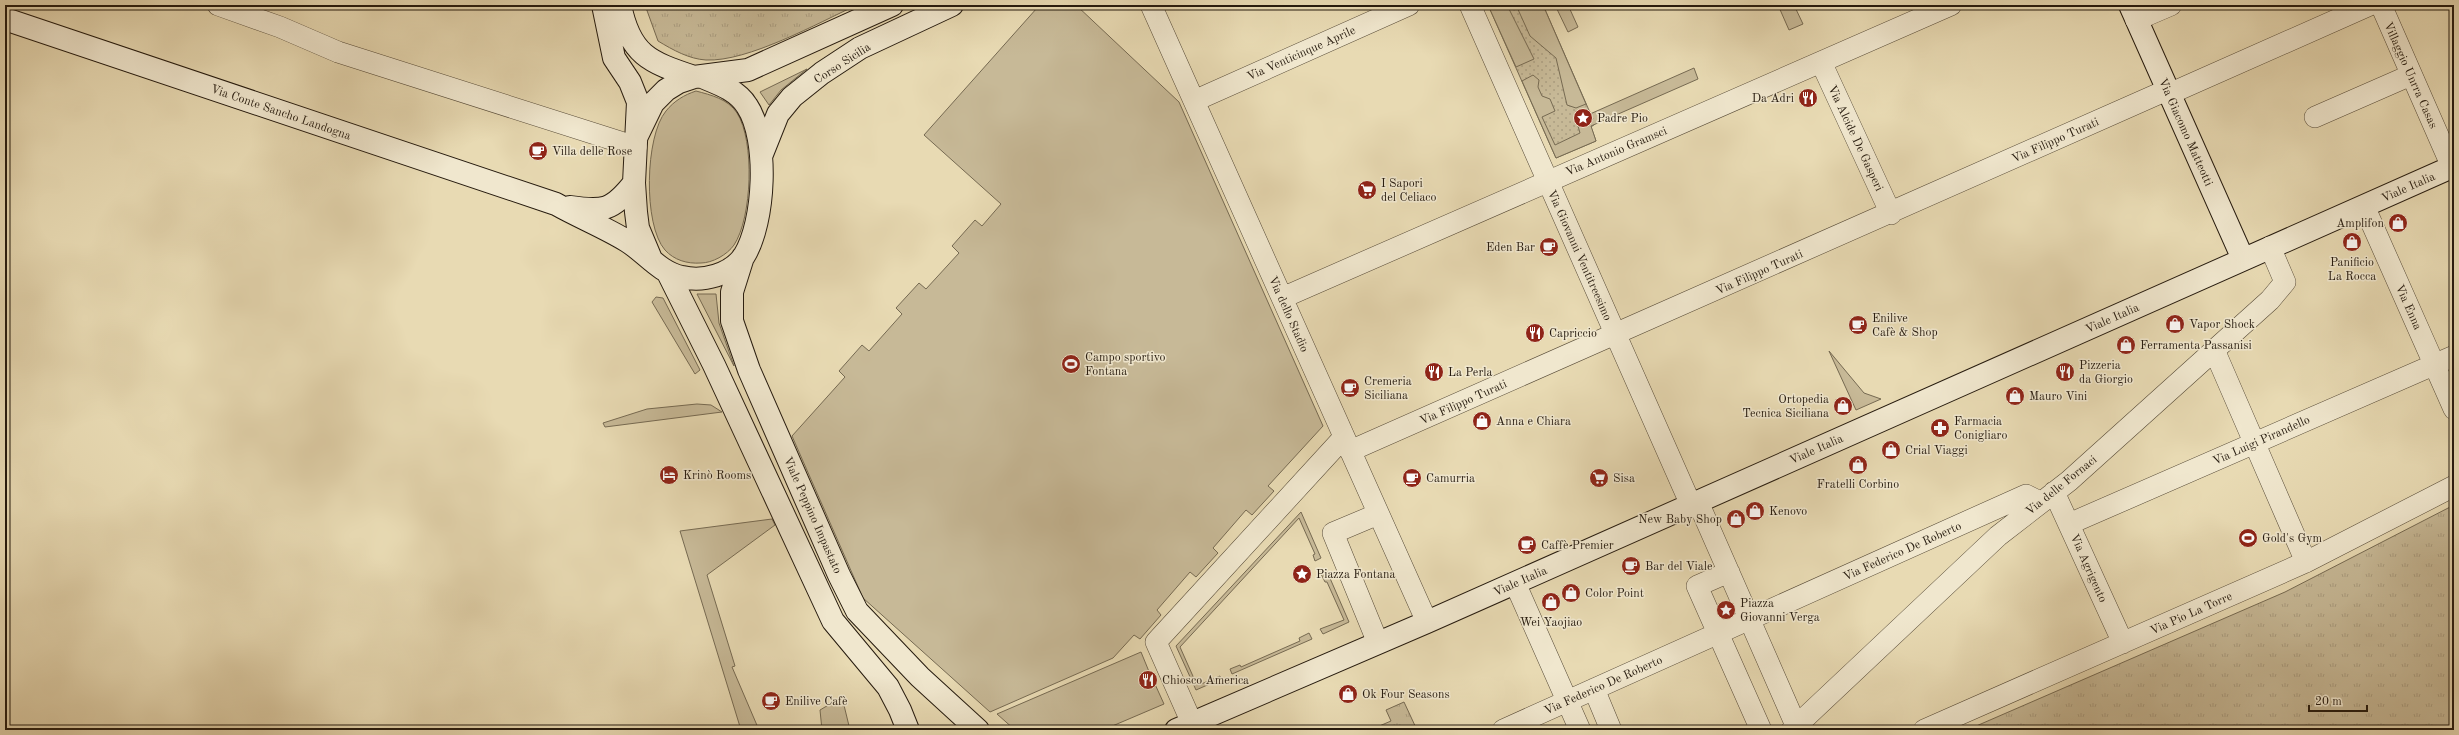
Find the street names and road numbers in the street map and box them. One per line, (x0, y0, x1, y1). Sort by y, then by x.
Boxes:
street label: Villaggio Unrra Casas (2381, 20, 2439, 130)
street label: Via Venticinque Aprile (1245, 24, 1358, 83)
street label: Corso Sicilia (812, 41, 873, 87)
street label: Via Giacomo Matteotti (2156, 77, 2214, 188)
street label: Via Conte Sancho Landogna (209, 83, 352, 143)
street label: Via Alcide De Gasperi (1825, 84, 1885, 193)
street label: Via Filippo Turati (2010, 116, 2101, 166)
street label: Via Antonio Gramsci (1564, 125, 1669, 179)
street label: Viale Italia (2380, 171, 2437, 205)
street label: Via Giovanni Ventitreesimo (1545, 188, 1613, 323)
street label: Via Filippo Turati (1714, 248, 1805, 298)
street label: Via dello Stadio (1266, 275, 1310, 354)
street label: Via Enna (2393, 283, 2423, 332)
street label: Viale Italia (2084, 302, 2141, 336)
street label: Via Filippo Turati (1418, 378, 1509, 428)
street label: Via Luigi Pirandello (2211, 414, 2312, 468)
street label: Viale Italia (1788, 433, 1845, 467)
street label: Via delle Fornaci (2024, 454, 2099, 518)
street label: Viale Peppino Impastato (781, 455, 843, 576)
street label: Via Federico De Roberto (1841, 520, 1963, 583)
street label: Via Agrigento (2068, 532, 2109, 605)
street label: Viale Italia (1492, 565, 1549, 599)
street label: Via Pio La Torre (2149, 590, 2235, 637)
street label: Via Federico De Roberto (1542, 654, 1664, 717)

